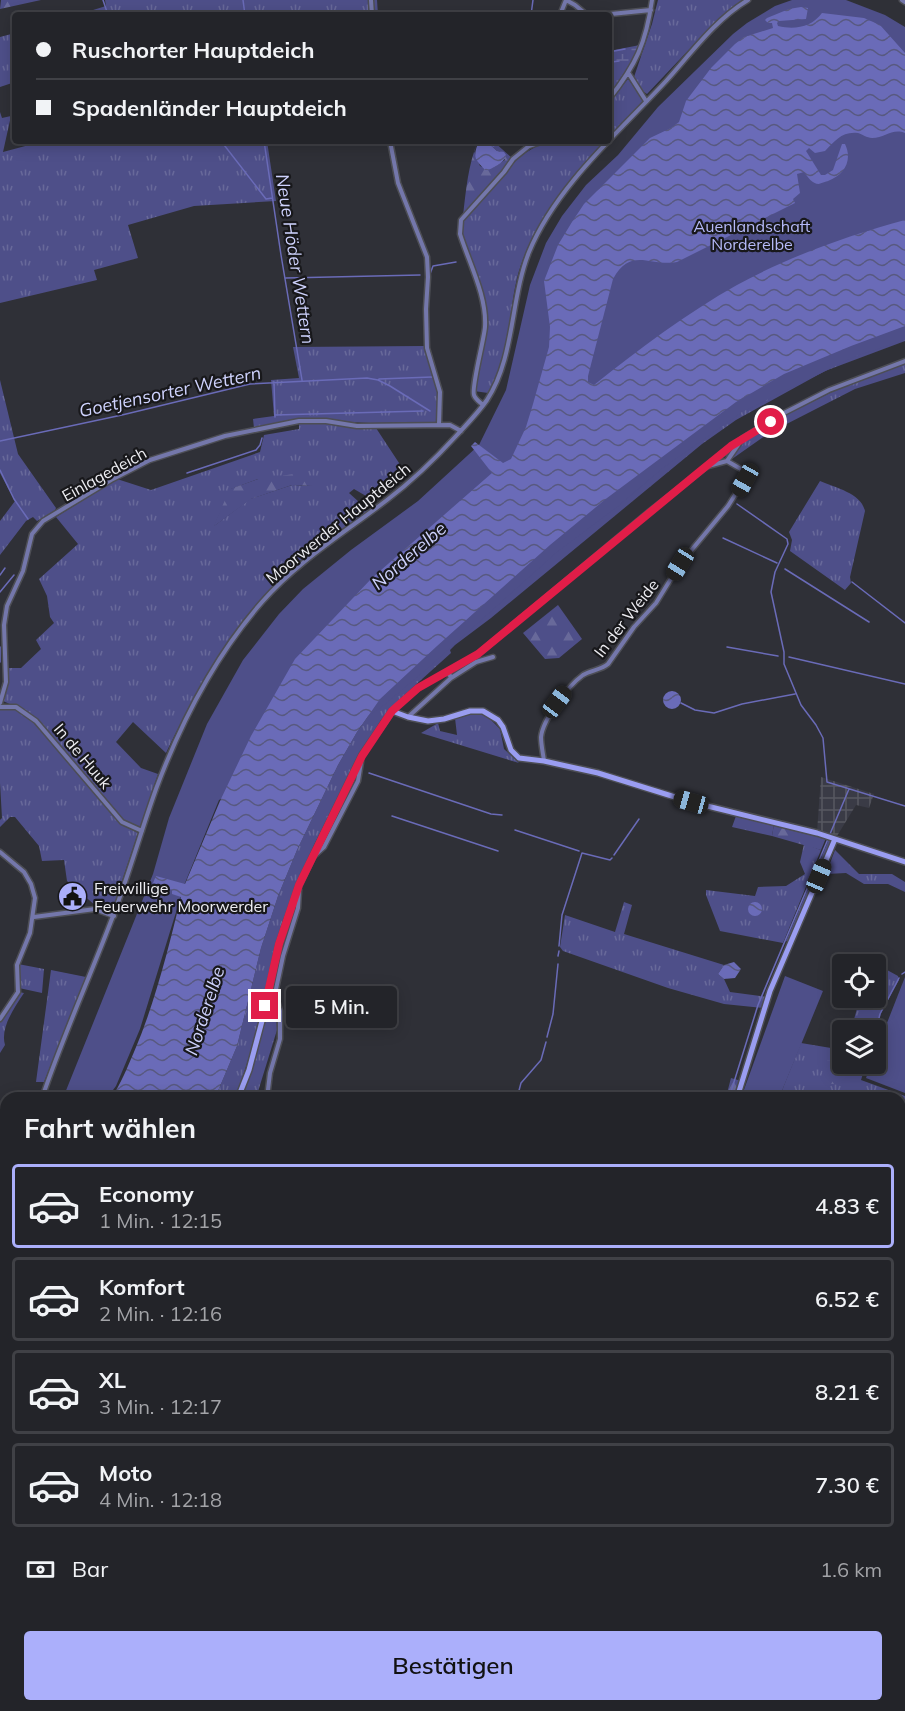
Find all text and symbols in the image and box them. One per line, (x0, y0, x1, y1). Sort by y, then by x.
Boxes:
text: Ruschorter Hauptdeich (72, 36, 315, 64)
text: Spadenländer Hauptdeich (72, 94, 347, 122)
water label: Neue Höder Wettern (271, 172, 320, 346)
park label: Auenlandschaft Norderelbe (694, 216, 811, 254)
water label: Goetjensorter Wettern (77, 361, 263, 422)
route start (757, 408, 784, 435)
street label: Einlagedeich (58, 443, 150, 505)
street label: Moorwerder Hauptdeich (262, 458, 414, 588)
car (728, 460, 762, 500)
water label: Norderelbe (366, 517, 451, 594)
car (663, 544, 697, 584)
street label: In der Weide (589, 575, 663, 661)
car (539, 682, 575, 722)
street label: In de Huuk (50, 719, 117, 793)
car (671, 788, 711, 816)
car (804, 856, 834, 896)
place label: Freiwillige Feuerwehr Moorwerder (94, 878, 268, 916)
public building icon: Freiwillige Feuerwehr Moorwerder (57, 881, 89, 913)
map controls (832, 954, 886, 1074)
button: locate (832, 954, 886, 1008)
water label: Norderelbe (179, 963, 230, 1058)
callout: 5 Min. (286, 985, 397, 1027)
route end (251, 992, 278, 1019)
text: 5 Min. (313, 994, 370, 1019)
button: layers (832, 1020, 886, 1074)
text: Fahrt wählen (24, 1111, 196, 1145)
icon: car (27, 1179, 81, 1233)
text: Economy (99, 1180, 194, 1208)
text: 4.83 € (815, 1192, 879, 1220)
text: 1 Min. · 12:15 (99, 1208, 222, 1233)
icon: car (27, 1272, 81, 1326)
text: Komfort (99, 1273, 185, 1301)
text: 6.52 € (815, 1285, 879, 1313)
text: 2 Min. · 12:16 (99, 1301, 222, 1326)
icon: car (27, 1365, 81, 1419)
text: XL (99, 1366, 126, 1394)
text: 8.21 € (815, 1378, 879, 1406)
text: 3 Min. · 12:17 (99, 1394, 222, 1419)
icon: car (27, 1458, 81, 1512)
text: Moto (99, 1459, 152, 1487)
text: 7.30 € (815, 1471, 879, 1499)
text: 4 Min. · 12:18 (99, 1487, 222, 1512)
icon: cash (24, 1553, 57, 1586)
text: Bar (72, 1555, 108, 1583)
text: 1.6 km (820, 1557, 882, 1582)
button: Bestätigen (24, 1631, 882, 1700)

